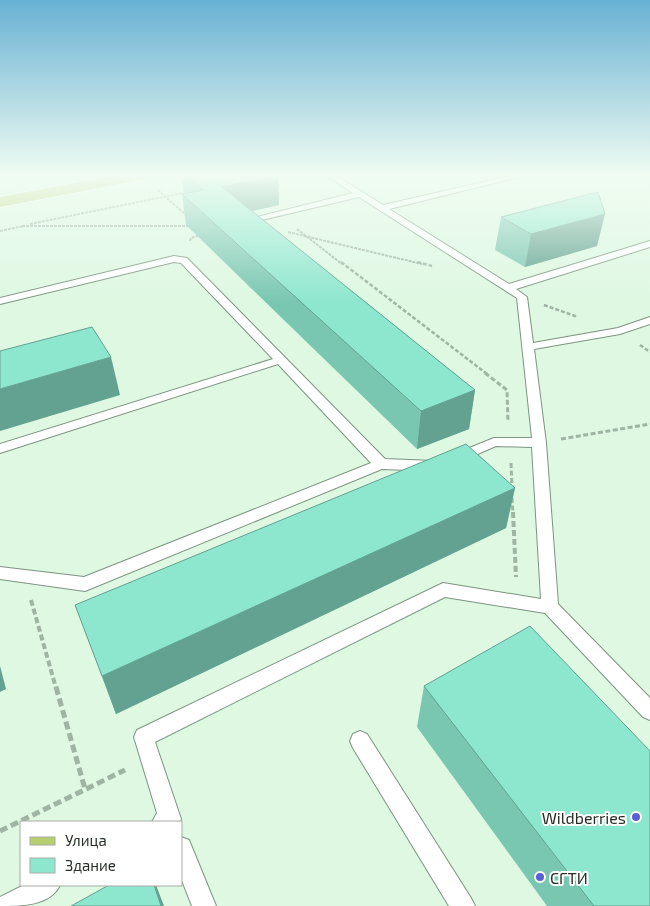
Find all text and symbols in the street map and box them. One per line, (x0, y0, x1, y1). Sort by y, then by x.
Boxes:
place label: Wildberries (542, 808, 626, 827)
marker: Wildberries (630, 811, 642, 823)
legend (20, 821, 182, 886)
text: Улица (65, 831, 107, 849)
text: Здание (65, 856, 116, 874)
place label: СГТИ (550, 868, 588, 887)
marker: СГТИ (534, 871, 546, 883)

